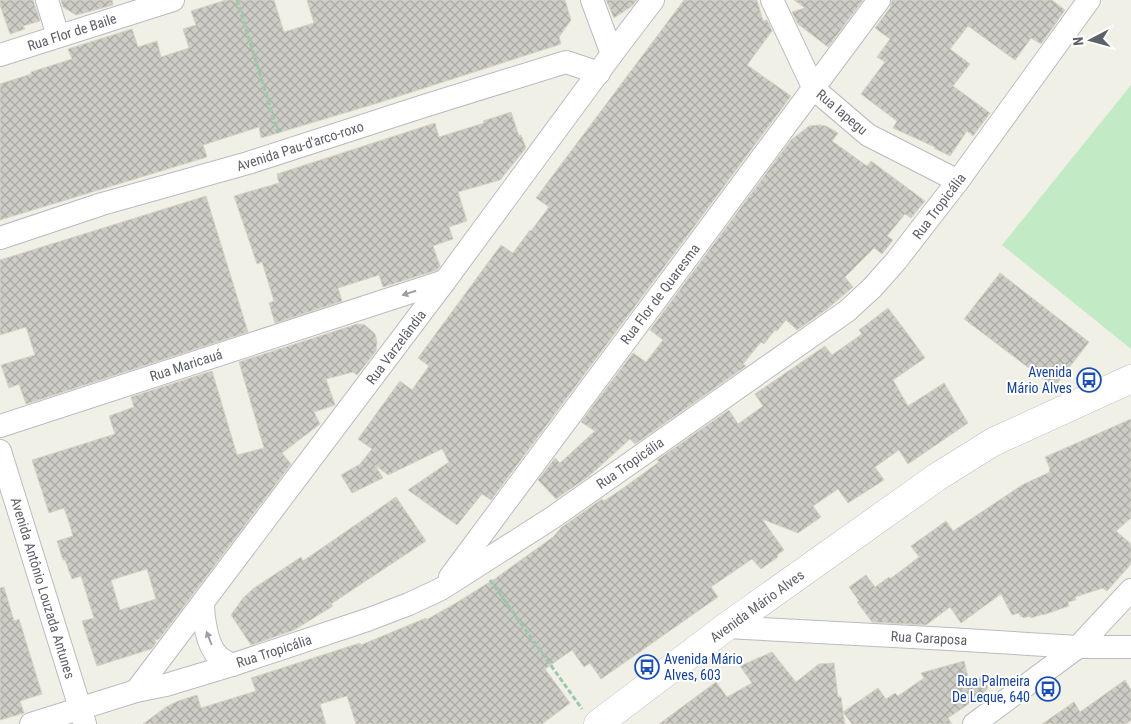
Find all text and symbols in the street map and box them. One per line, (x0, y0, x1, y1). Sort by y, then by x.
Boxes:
street label: Rua Flor de Baile (25, 10, 119, 54)
north arrow (1066, 15, 1116, 65)
text: N (1070, 36, 1086, 46)
street label: Rua Iapegu (813, 86, 871, 138)
street label: Avenida Pau-d'arco-roxo (234, 118, 366, 174)
street label: Rua Tropicália (909, 170, 969, 242)
street label: Rua Flor de Quaresma (617, 241, 703, 347)
one-way arrow (401, 289, 416, 297)
street label: Rua Varzelândia (363, 307, 429, 387)
street label: Rua Maricauá (148, 346, 224, 384)
place label: Avenida Mário Alves (1007, 364, 1072, 396)
bus stop icon: Avenida Mário Alves (1076, 367, 1102, 393)
street label: Rua Tropicália (593, 434, 667, 492)
street label: Avenida Antônio Louzada Antunes (8, 495, 78, 681)
street label: Avenida Mário Alves (707, 567, 807, 645)
street label: Rua Caraposa (890, 628, 968, 648)
one-way arrow (205, 630, 213, 645)
street label: Rua Tropicália (234, 631, 314, 671)
place label: Avenida Mário Alves, 603 (664, 651, 743, 683)
bus stop icon: Avenida Mário Alves, 603 (634, 654, 660, 680)
place label: Rua Palmeira De Leque, 640 (952, 673, 1030, 705)
bus stop icon: Rua Palmeira De Leque, 640 (1035, 676, 1061, 702)

